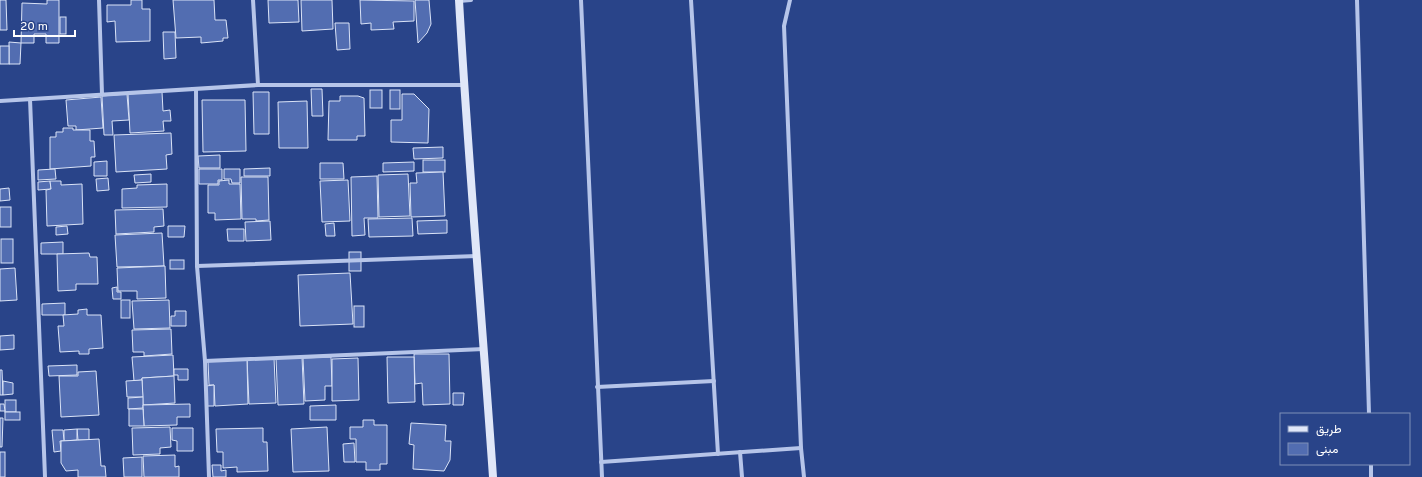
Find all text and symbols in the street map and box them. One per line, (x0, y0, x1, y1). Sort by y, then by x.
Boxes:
scale bar (14, 12, 75, 38)
text: 20 m (20, 19, 48, 35)
legend (1280, 413, 1410, 465)
text: طريق (1316, 422, 1342, 438)
text: مبنى (1316, 442, 1338, 458)

